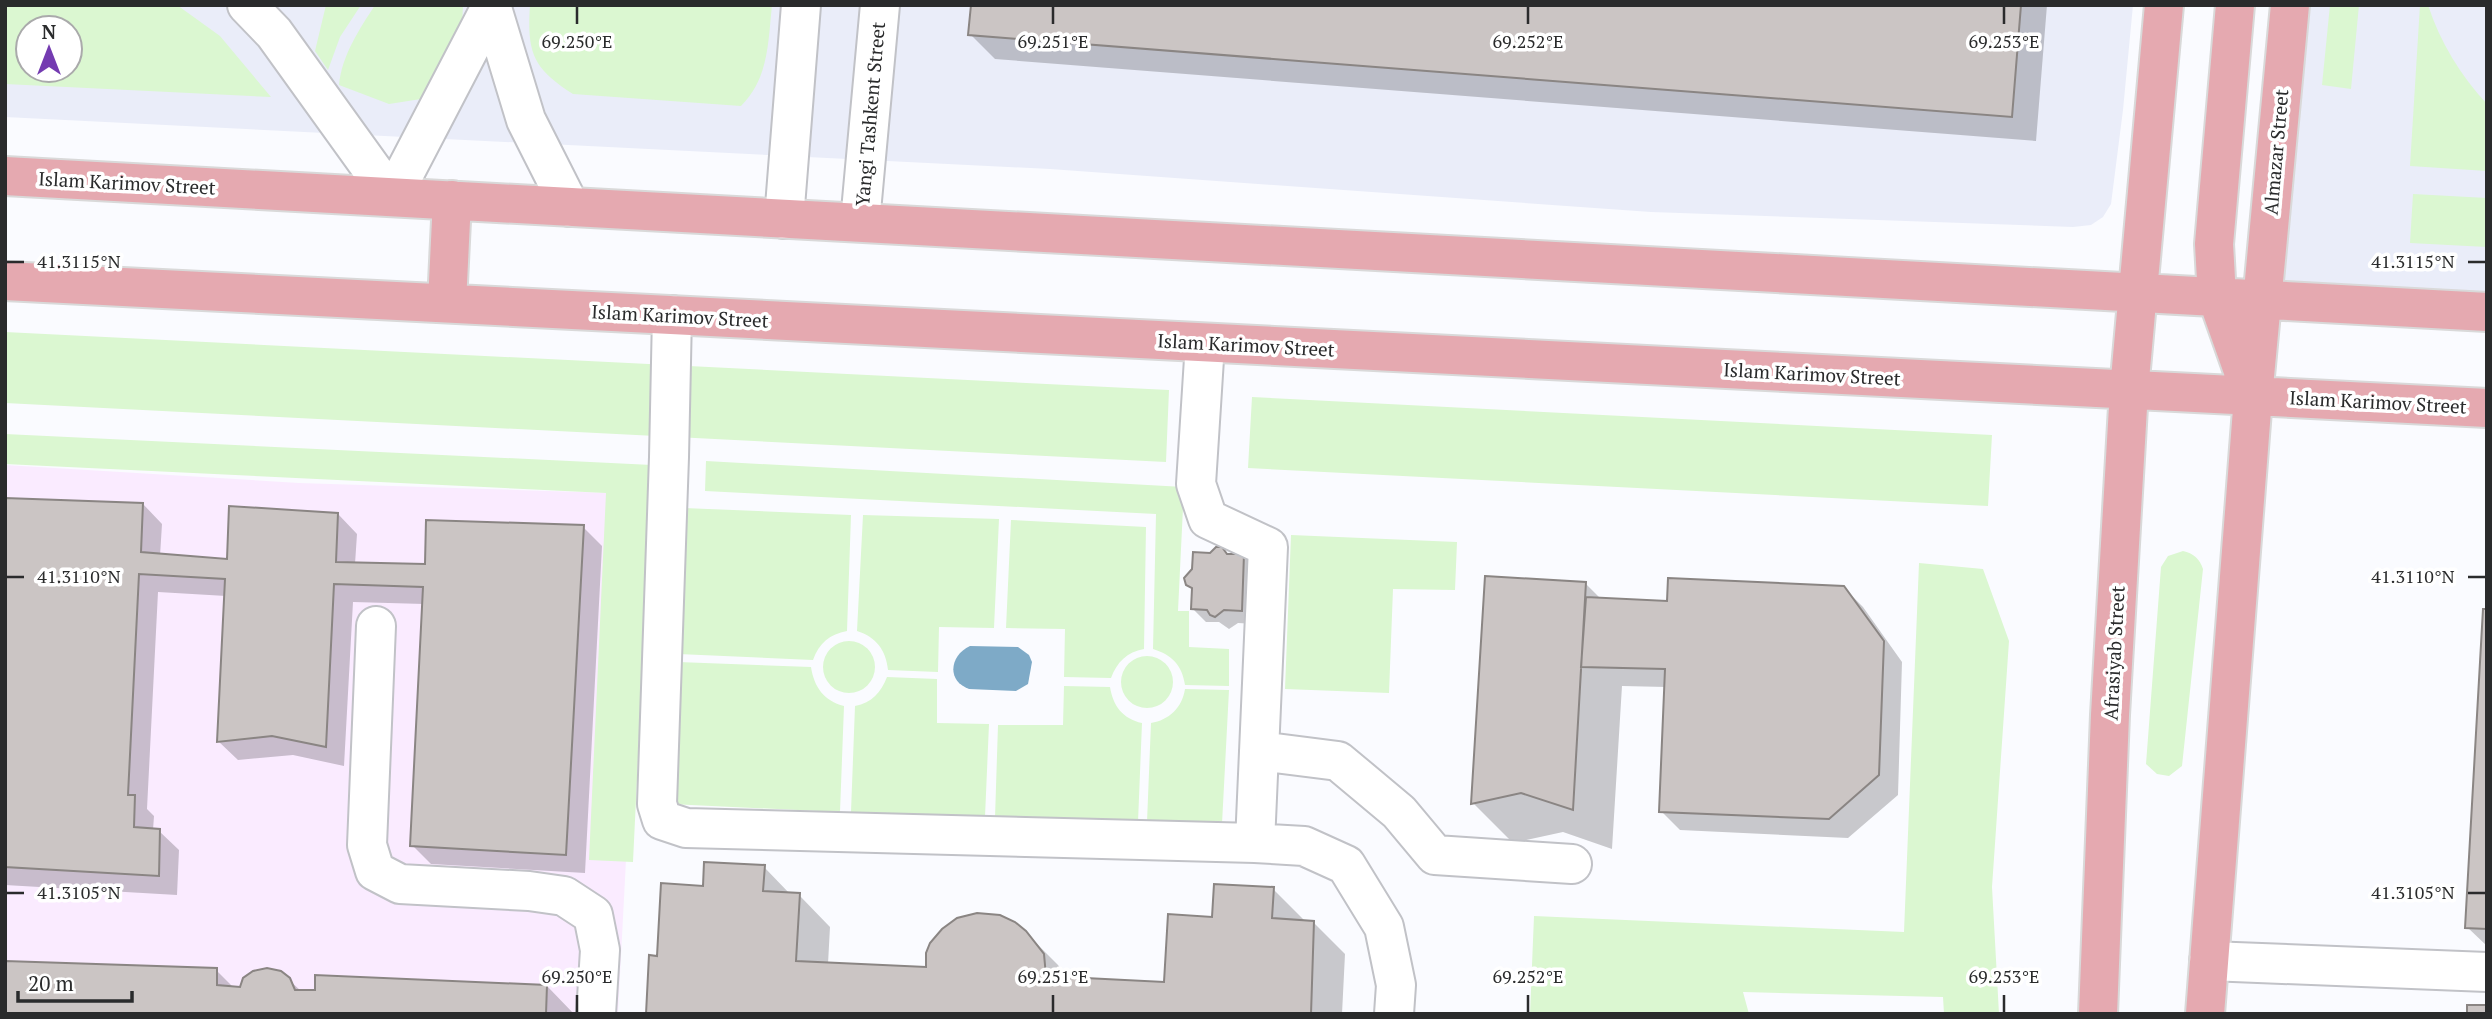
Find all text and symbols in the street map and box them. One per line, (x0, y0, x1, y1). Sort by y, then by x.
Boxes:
north arrow (14, 14, 84, 84)
text: N (42, 19, 57, 44)
street label: Yangi Tashkent Street (849, 21, 890, 207)
text: 69.250°E (541, 29, 613, 53)
text: 69.251°E (1017, 29, 1089, 53)
text: 69.252°E (1492, 29, 1564, 53)
text: 69.253°E (1968, 29, 2040, 53)
street label: Almazar Street (2258, 88, 2293, 216)
street label: Islam Karimov Street (38, 165, 216, 200)
text: 41.3115°N (37, 249, 121, 273)
text: 41.3115°N (2371, 249, 2455, 273)
street label: Islam Karimov Street (591, 298, 769, 333)
street label: Islam Karimov Street (1157, 327, 1335, 362)
street label: Islam Karimov Street (1723, 356, 1901, 391)
street label: Islam Karimov Street (2289, 384, 2467, 419)
text: 41.3110°N (37, 564, 121, 588)
text: 41.3110°N (2371, 564, 2455, 588)
street label: Afrasiyab Street (2097, 585, 2130, 721)
text: 41.3105°N (37, 880, 121, 904)
text: 41.3105°N (2371, 880, 2455, 904)
scale bar (18, 960, 131, 1004)
text: 69.250°E (541, 964, 613, 988)
text: 69.251°E (1017, 964, 1089, 988)
text: 69.252°E (1492, 964, 1564, 988)
text: 69.253°E (1968, 964, 2040, 988)
text: 20 m (28, 969, 74, 997)

